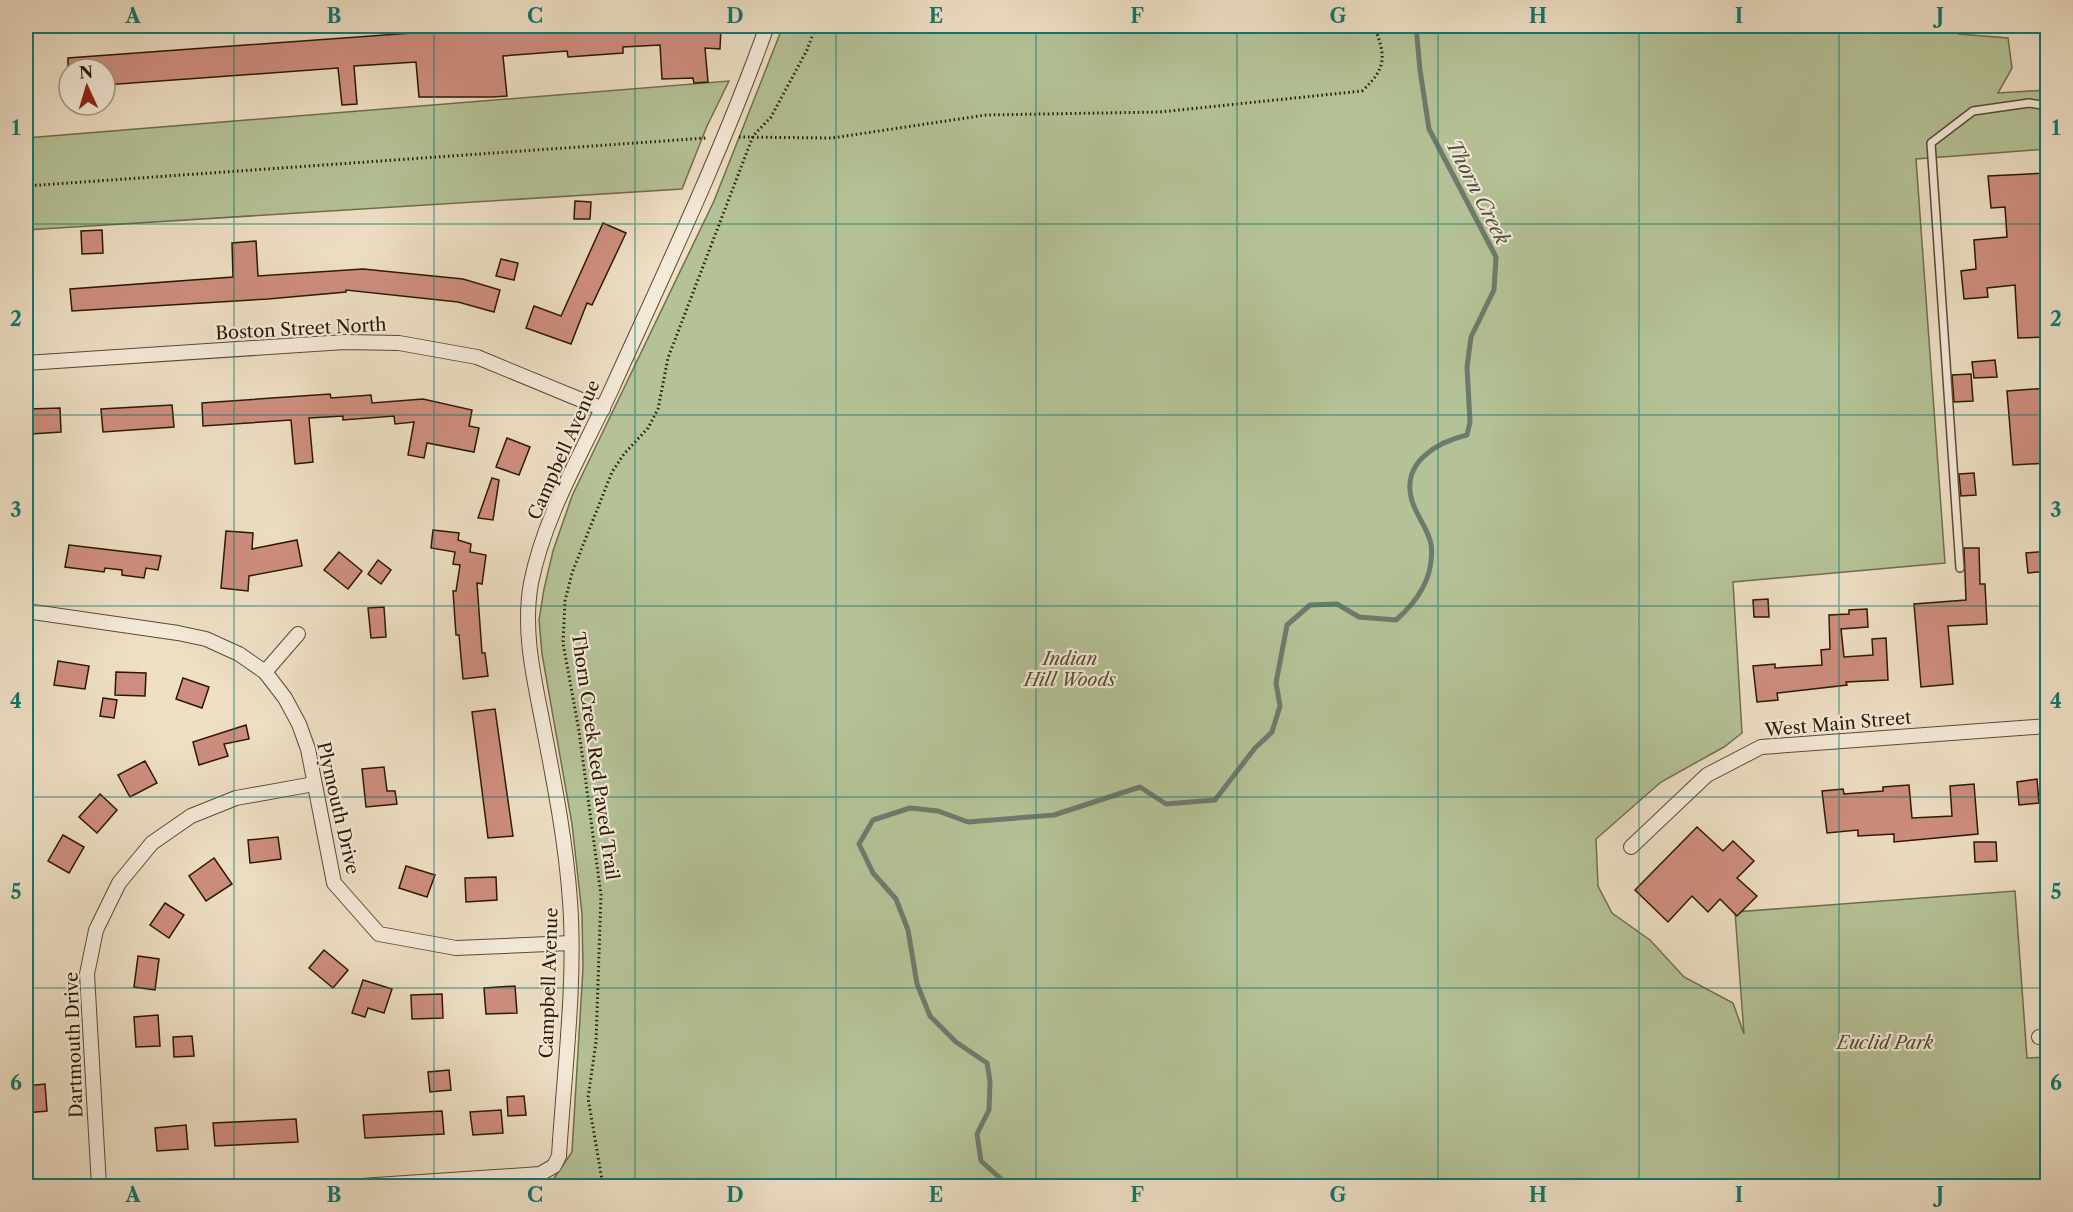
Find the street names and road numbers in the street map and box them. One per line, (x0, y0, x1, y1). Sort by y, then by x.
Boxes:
street label: Boston Street North (215, 314, 387, 344)
street label: Campbell Avenue (523, 377, 605, 523)
street label: Thorn Creek Red Paved Trail (567, 631, 623, 881)
street label: West Main Street (1763, 707, 1913, 741)
street label: Plymouth Drive (312, 740, 364, 876)
street label: Campbell Avenue (535, 907, 563, 1059)
street label: Dartmouth Drive (60, 972, 88, 1118)

